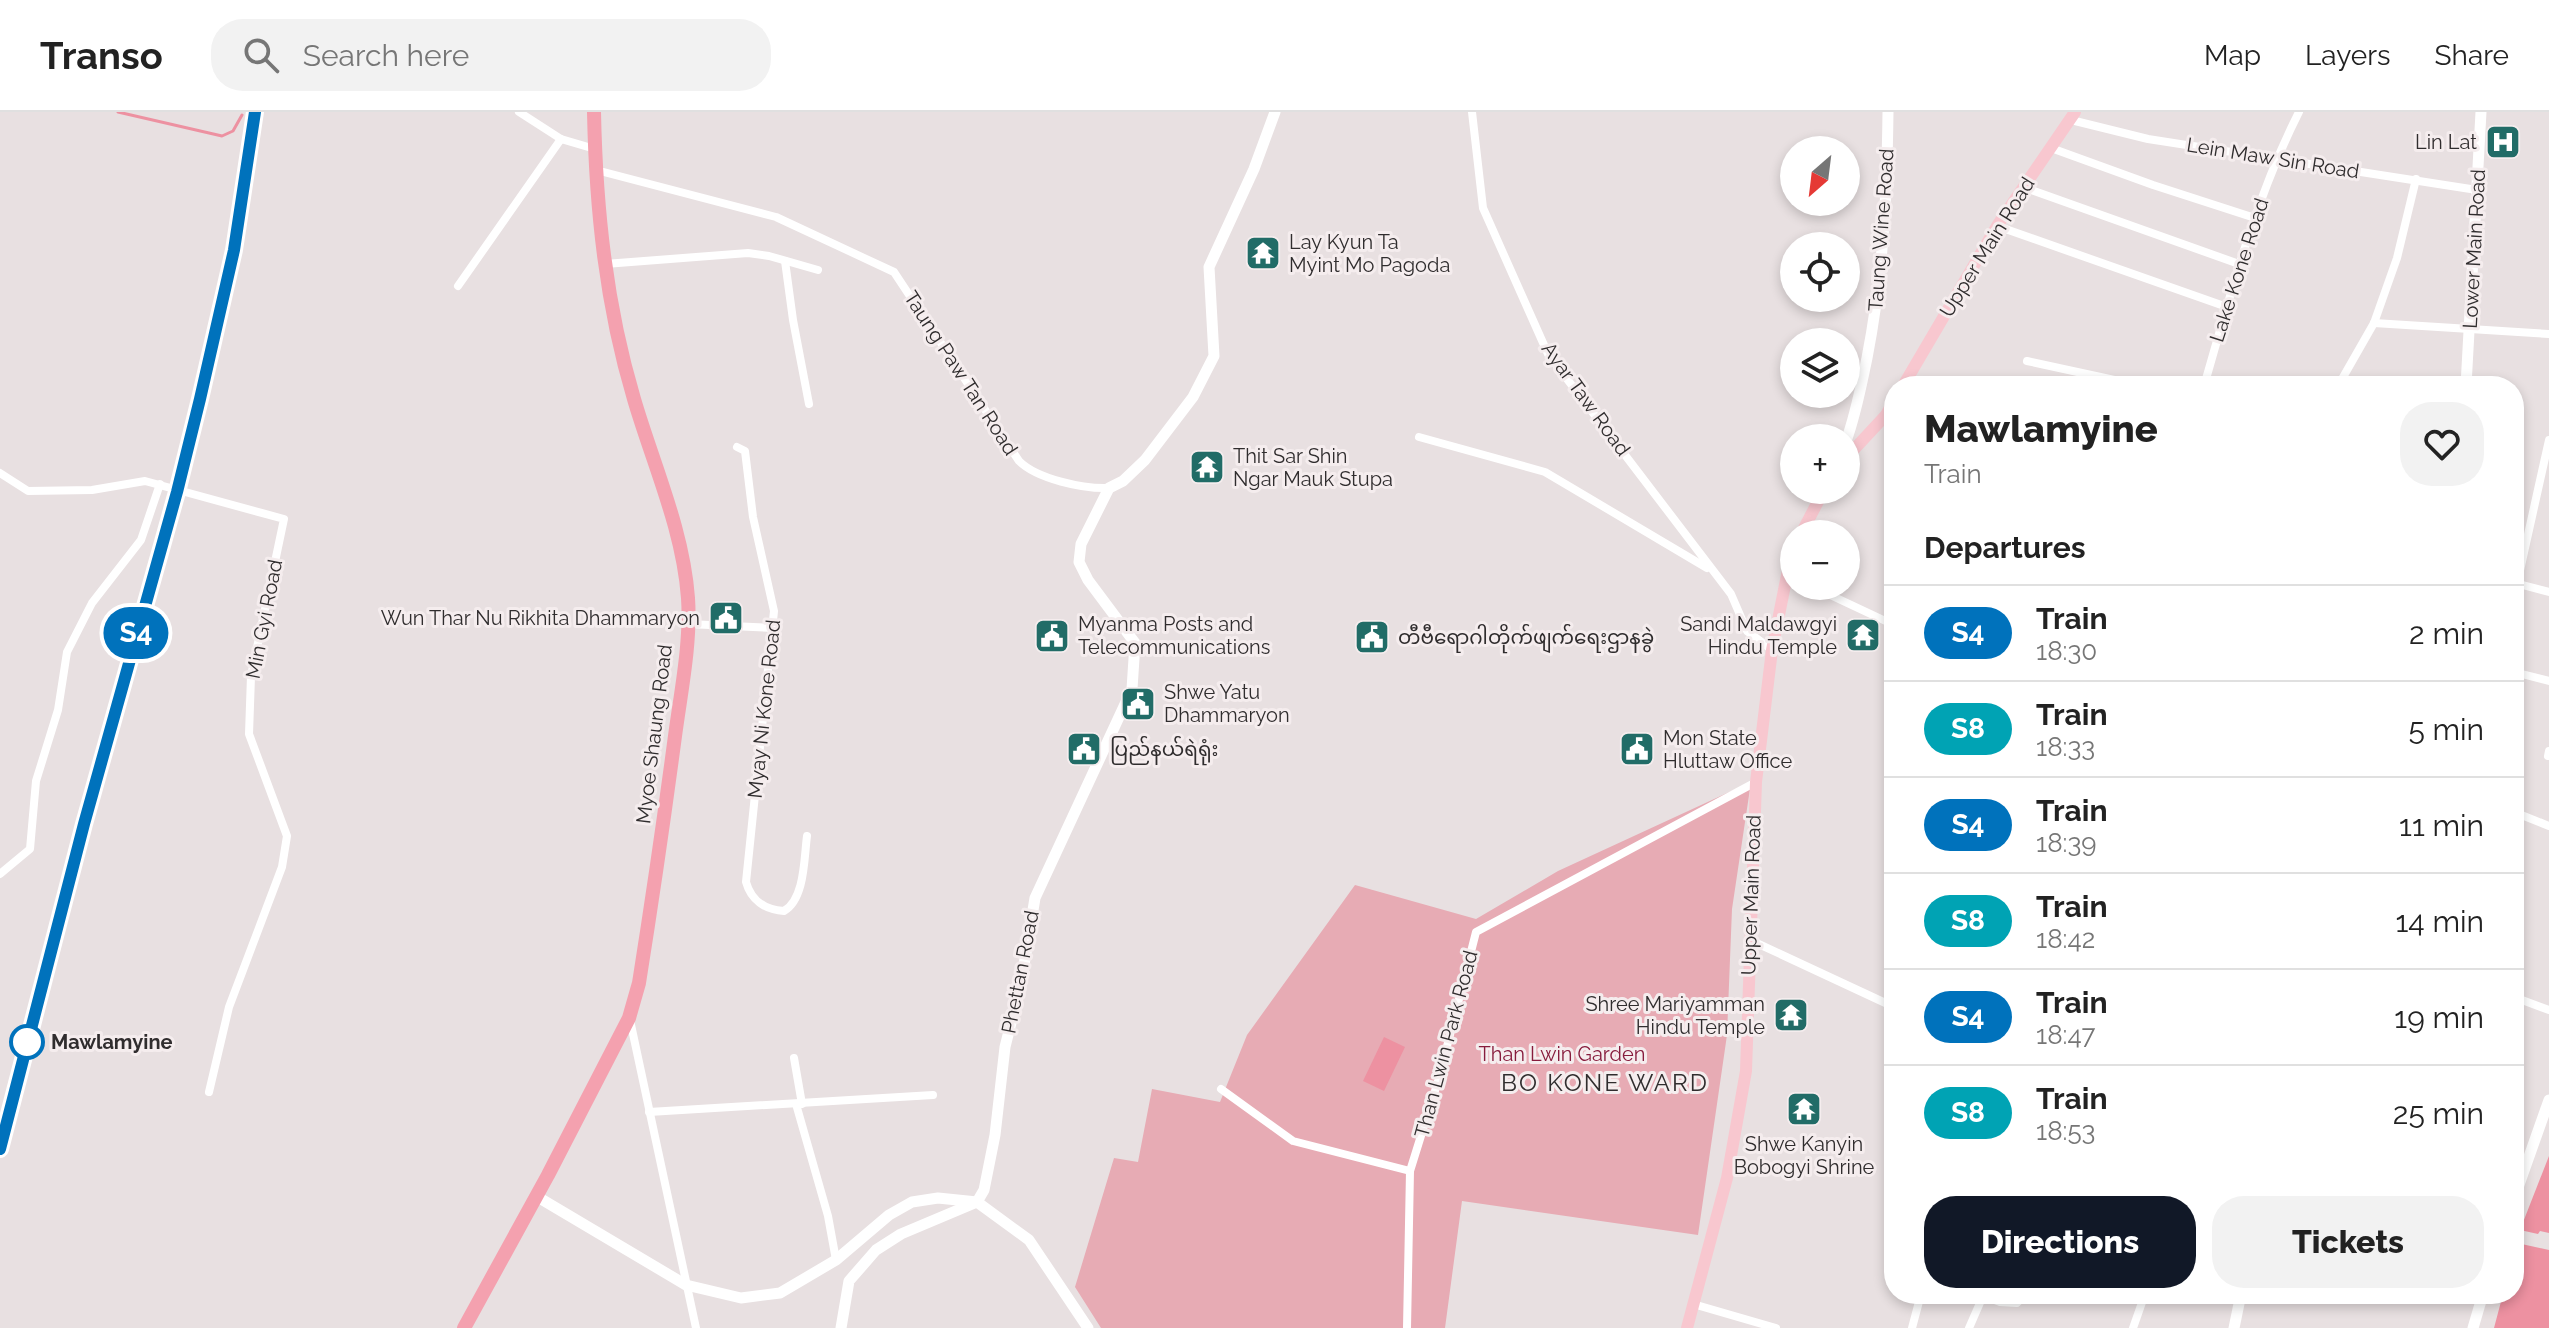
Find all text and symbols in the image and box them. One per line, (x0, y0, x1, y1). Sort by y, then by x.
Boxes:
search box (211, 19, 771, 91)
text: Transo (40, 33, 163, 78)
icon: search (239, 33, 283, 77)
text: Search here (303, 38, 469, 73)
text: Map (2204, 39, 2261, 72)
text: Layers (2305, 39, 2391, 72)
text: Share (2435, 39, 2509, 72)
hospital icon: Lin Lat (2484, 123, 2522, 161)
place label: Lin Lat (2415, 130, 2477, 154)
street label: Lein Maw Sin Road (2185, 133, 2361, 183)
north arrow (1780, 136, 1860, 216)
map controls (1780, 136, 1860, 600)
street label: Taung Wine Road (1863, 148, 1899, 312)
street label: Lower Main Road (2458, 169, 2490, 329)
street label: Upper Main Road (1934, 173, 2040, 321)
street label: Lake Kone Road (2204, 195, 2274, 345)
place label: Lay Kyun Ta Myint Mo Pagoda (1289, 230, 1450, 277)
button: locate (1780, 232, 1860, 312)
temple icon: Lay Kyun Ta Myint Mo Pagoda (1244, 234, 1282, 272)
street label: Taung Paw Tan Road (899, 286, 1023, 460)
button: layers (1780, 328, 1860, 408)
street label: Ayar Taw Road (1537, 337, 1635, 461)
button: heart (2400, 402, 2484, 486)
text: Mawlamyine (1924, 406, 2158, 451)
button: + (1780, 424, 1860, 504)
place label: Thit Sar Shin Ngar Mauk Stupa (1233, 444, 1393, 491)
temple icon: Thit Sar Shin Ngar Mauk Stupa (1188, 448, 1226, 486)
text: Train (1924, 459, 1982, 489)
button: − (1780, 520, 1860, 600)
text: Departures (1924, 530, 2086, 565)
street label: Min Gyi Road (241, 557, 287, 681)
public building icon: Wun Thar Nu Rikhita Dhammaryon (707, 599, 745, 637)
text: Train (2036, 601, 2108, 636)
place label: Wun Thar Nu Rikhita Dhammaryon (381, 606, 700, 630)
line badge: S4 (100, 607, 172, 659)
place label: Myanma Posts and Telecommunications (1078, 612, 1270, 659)
place label: Sandi Maldawgyi Hindu Temple (1680, 612, 1837, 659)
text: S4 (119, 616, 153, 649)
temple icon: Sandi Maldawgyi Hindu Temple (1844, 616, 1882, 654)
text: S4 (1951, 616, 1985, 649)
text: 2 min (2409, 616, 2484, 651)
public building icon: Myanma Posts and Telecommunications (1033, 617, 1071, 655)
street label: Myay Ni Kone Road (743, 618, 785, 800)
public building icon: တီဗီရောဂါတိုက်ဖျက်ရေးဌာနခွဲ (1353, 618, 1391, 656)
place label: တီဗီရောဂါတိုက်ဖျက်ရေးဌာနခွဲ (1398, 623, 1654, 654)
text: 18:30 (2036, 636, 2097, 666)
street label: Myoe Shaung Road (631, 643, 677, 825)
place label: Shwe Yatu Dhammaryon (1164, 680, 1290, 727)
public building icon: Shwe Yatu Dhammaryon (1119, 685, 1157, 723)
text: Train (2036, 697, 2108, 732)
text: S8 (1951, 712, 1985, 745)
text: 5 min (2408, 712, 2484, 747)
place label: Mon State Hluttaw Office (1663, 726, 1792, 773)
public building icon: ပြည်နယ်ရဲရုံး (1065, 730, 1103, 768)
public building icon: Mon State Hluttaw Office (1618, 730, 1656, 768)
text: 18:33 (2036, 732, 2095, 762)
place label: ပြည်နယ်ရဲရုံး (1110, 735, 1218, 766)
text: Train (2036, 793, 2108, 828)
text: S4 (1951, 808, 1985, 841)
text: 11 min (2399, 808, 2484, 843)
street label: Upper Main Road (1736, 814, 1766, 976)
text: 18:39 (2036, 828, 2097, 858)
text: Train (2036, 889, 2108, 924)
text: S8 (1951, 904, 1985, 937)
text: 14 min (2396, 904, 2484, 939)
street label: Phettan Road (996, 908, 1044, 1036)
text: 18:42 (2036, 924, 2095, 954)
street label: Than Lwin Park Road (1409, 948, 1483, 1140)
text: Train (2036, 985, 2108, 1020)
place label: Shree Mariyamman Hindu Temple (1585, 992, 1765, 1039)
temple icon: Shree Mariyamman Hindu Temple (1772, 996, 1810, 1034)
text: S4 (1951, 1000, 1985, 1033)
text: 19 min (2394, 1000, 2484, 1035)
text: 18:47 (2036, 1020, 2095, 1050)
marker: Mawlamyine (10, 1025, 44, 1059)
place label: Mawlamyine (51, 1030, 172, 1054)
park label: Than Lwin Garden (1479, 1042, 1645, 1066)
district label: BO KONE WARD (1501, 1068, 1709, 1097)
text: Train (2036, 1081, 2108, 1116)
temple icon: Shwe Kanyin Bobogyi Shrine (1785, 1090, 1823, 1128)
text: S8 (1951, 1096, 1985, 1129)
text: 25 min (2393, 1096, 2484, 1131)
text: 18:53 (2036, 1116, 2096, 1146)
place label: Shwe Kanyin Bobogyi Shrine (1734, 1132, 1875, 1179)
button: Directions (1924, 1196, 2196, 1288)
button: Tickets (2212, 1196, 2484, 1288)

